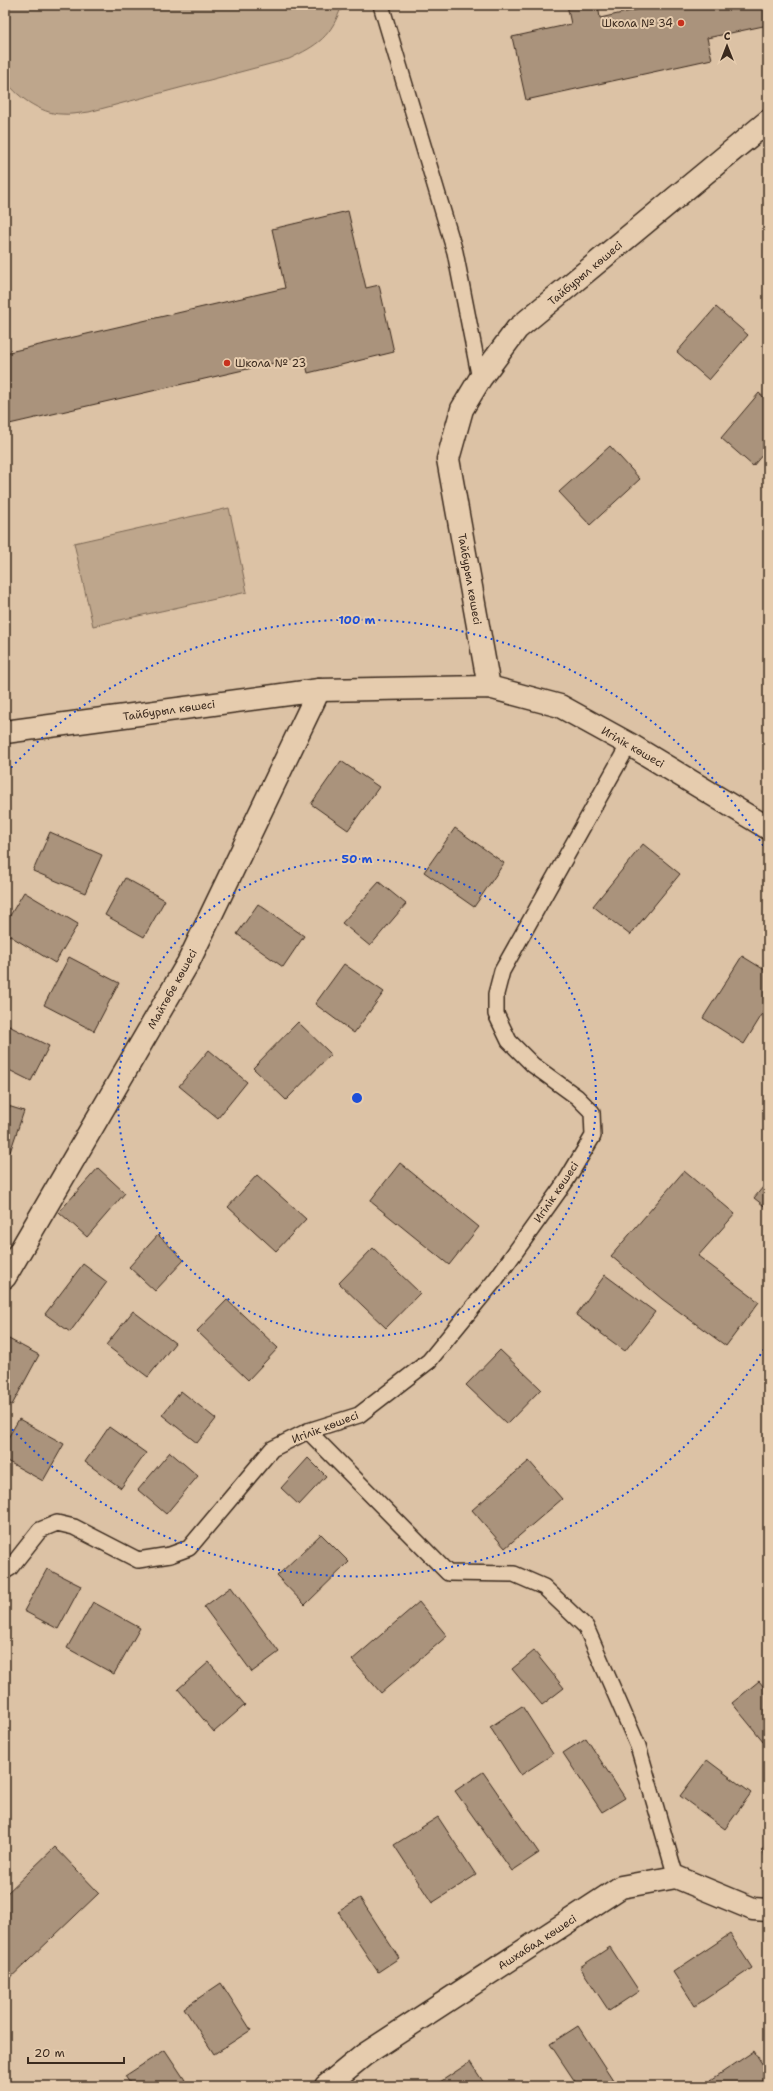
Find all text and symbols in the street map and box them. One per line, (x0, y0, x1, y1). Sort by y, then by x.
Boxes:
place label: Школа № 34 (602, 16, 673, 31)
marker: Школа № 34 (676, 18, 686, 28)
north arrow (707, 26, 747, 66)
text: С (724, 29, 731, 44)
street label: Тайбурыл көшесі (545, 238, 626, 309)
place label: Школа № 23 (235, 356, 306, 371)
marker: Школа № 23 (222, 358, 232, 368)
street label: Тайбурыл көшесі (454, 532, 485, 626)
text: 100 m (339, 612, 376, 628)
street label: Тайбурыл көшесі (122, 697, 216, 724)
street label: Игілік көшесі (598, 723, 667, 772)
text: 50 m (342, 851, 373, 867)
street label: Майтөбе көшесі (144, 946, 201, 1032)
centre of rings (350, 1091, 364, 1105)
street label: Игілік көшесі (530, 1159, 582, 1226)
street label: Игілік көшесі (290, 1408, 361, 1447)
street label: Ашхабад көшесі (495, 1911, 580, 1973)
scale bar (28, 2039, 124, 2065)
text: 20 m (34, 2045, 65, 2061)

